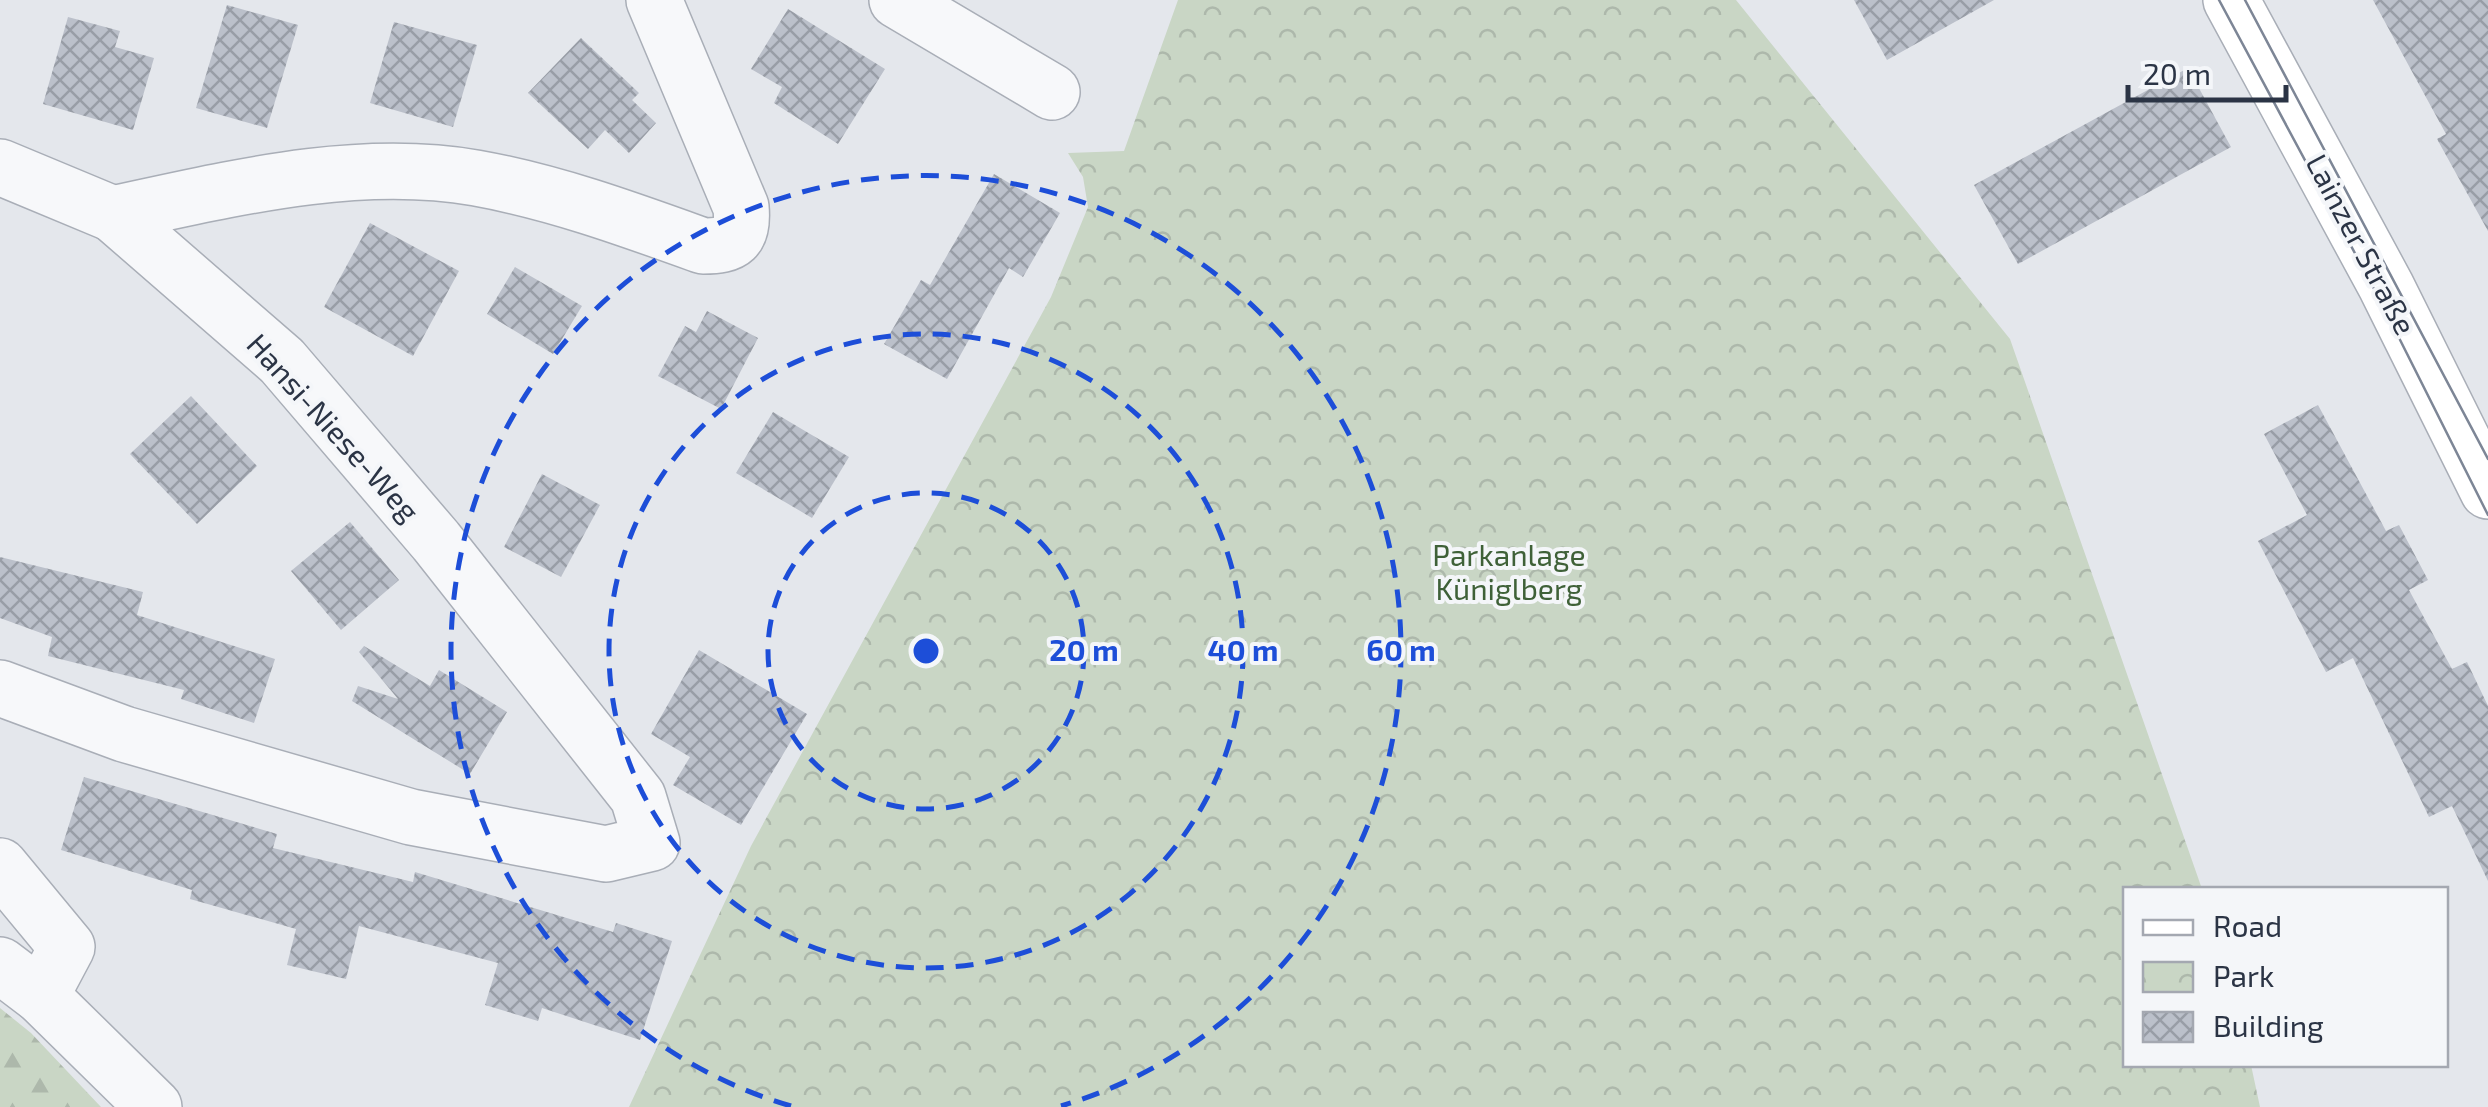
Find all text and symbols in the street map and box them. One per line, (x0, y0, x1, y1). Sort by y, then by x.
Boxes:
scale bar (2128, 40, 2286, 102)
text: 20 m (2143, 55, 2211, 91)
street label: Lainzer Straße (2299, 148, 2425, 340)
street label: Hansi-Niese-Weg (240, 326, 428, 528)
park label: Parkanlage Küniglberg (1432, 536, 1586, 606)
text: 20 m (1049, 631, 1119, 667)
text: 40 m (1208, 631, 1278, 667)
text: 60 m (1366, 631, 1436, 667)
centre of rings (908, 633, 944, 669)
legend (2123, 887, 2448, 1067)
text: Road (2213, 907, 2282, 943)
text: Park (2213, 957, 2274, 993)
text: Building (2213, 1007, 2324, 1043)

